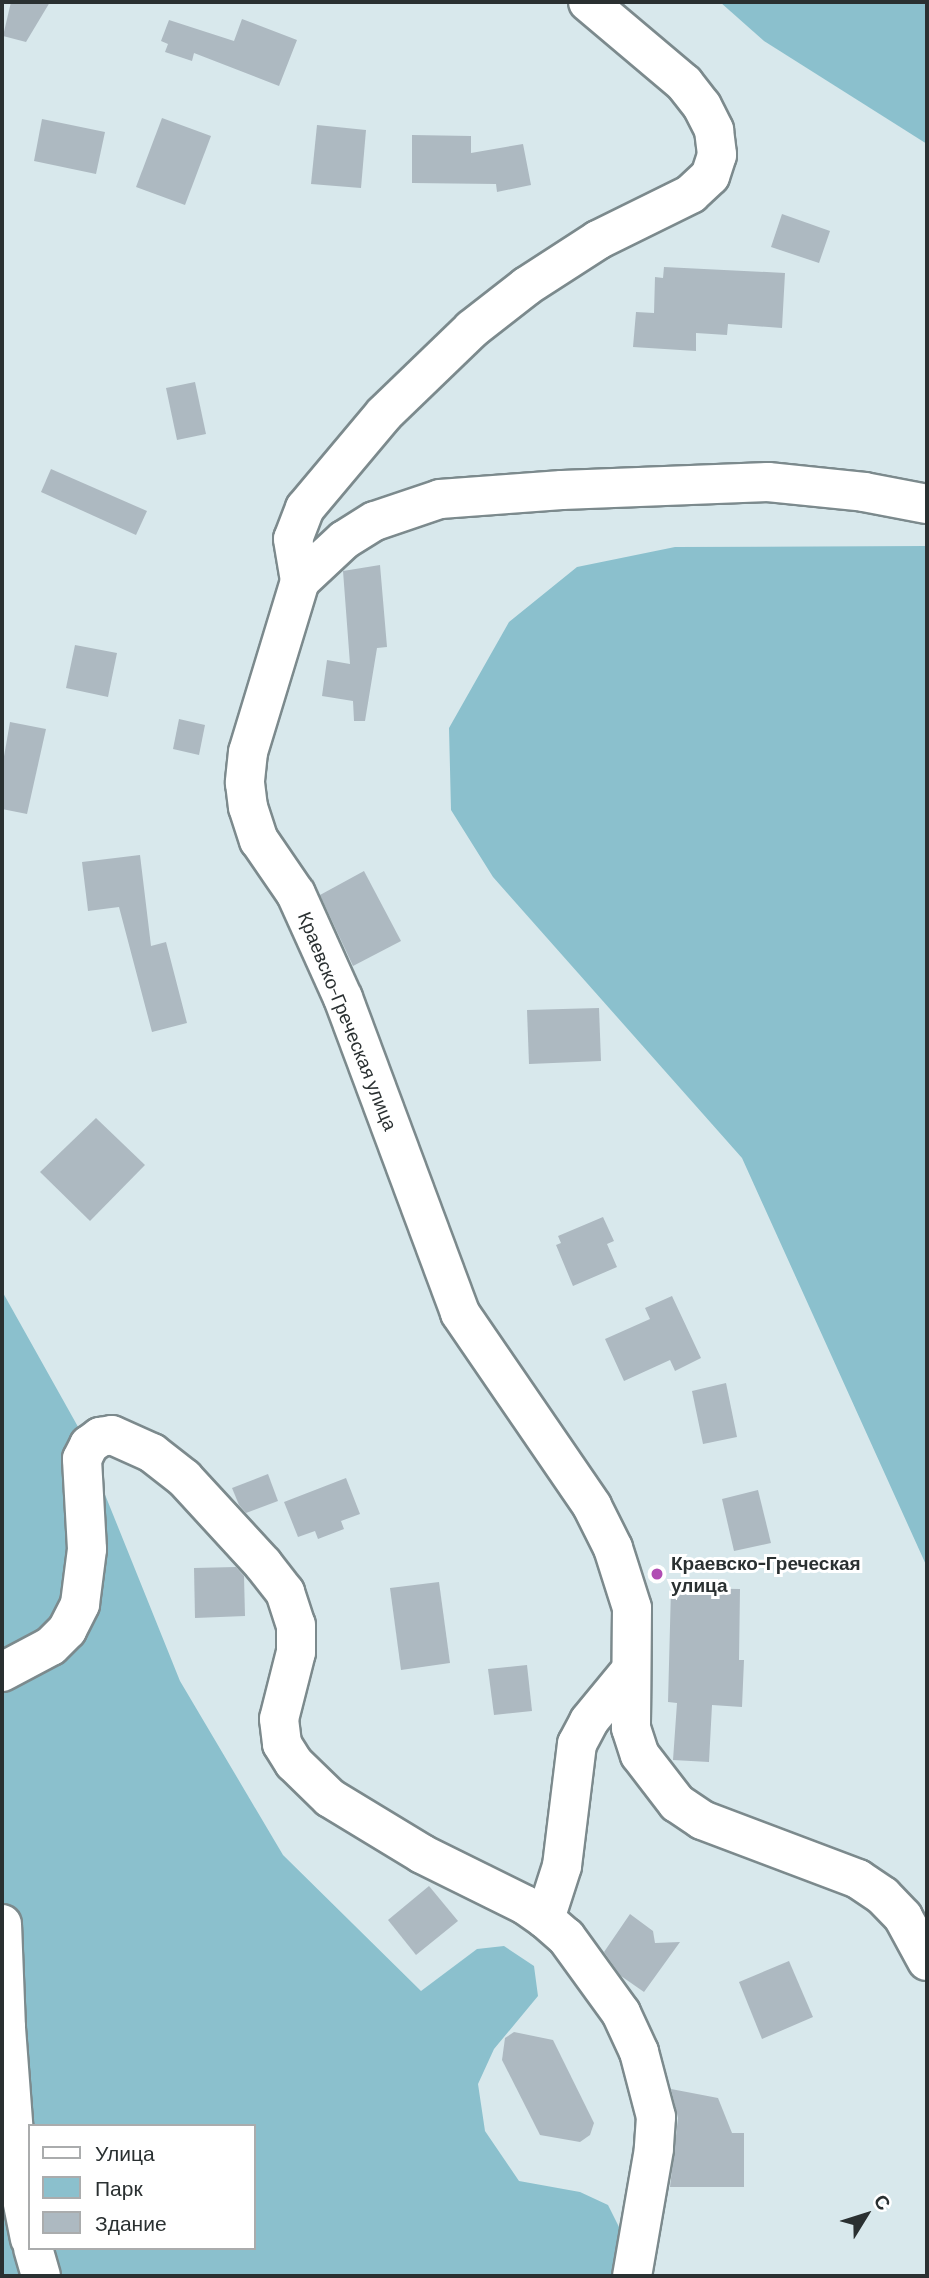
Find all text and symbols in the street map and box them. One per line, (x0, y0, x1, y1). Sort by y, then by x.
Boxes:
street label: Краевско-Греческая улица (294, 908, 402, 1134)
place label: Краевско-Греческая улица (671, 1552, 861, 1596)
marker: Краевско-Греческая улица (649, 1566, 665, 1582)
legend (28, 2124, 256, 2250)
text: Улица (95, 2140, 155, 2165)
text: Парк (95, 2175, 143, 2200)
north arrow (831, 2180, 901, 2250)
text: С (870, 2189, 896, 2214)
text: Здание (95, 2210, 167, 2235)

